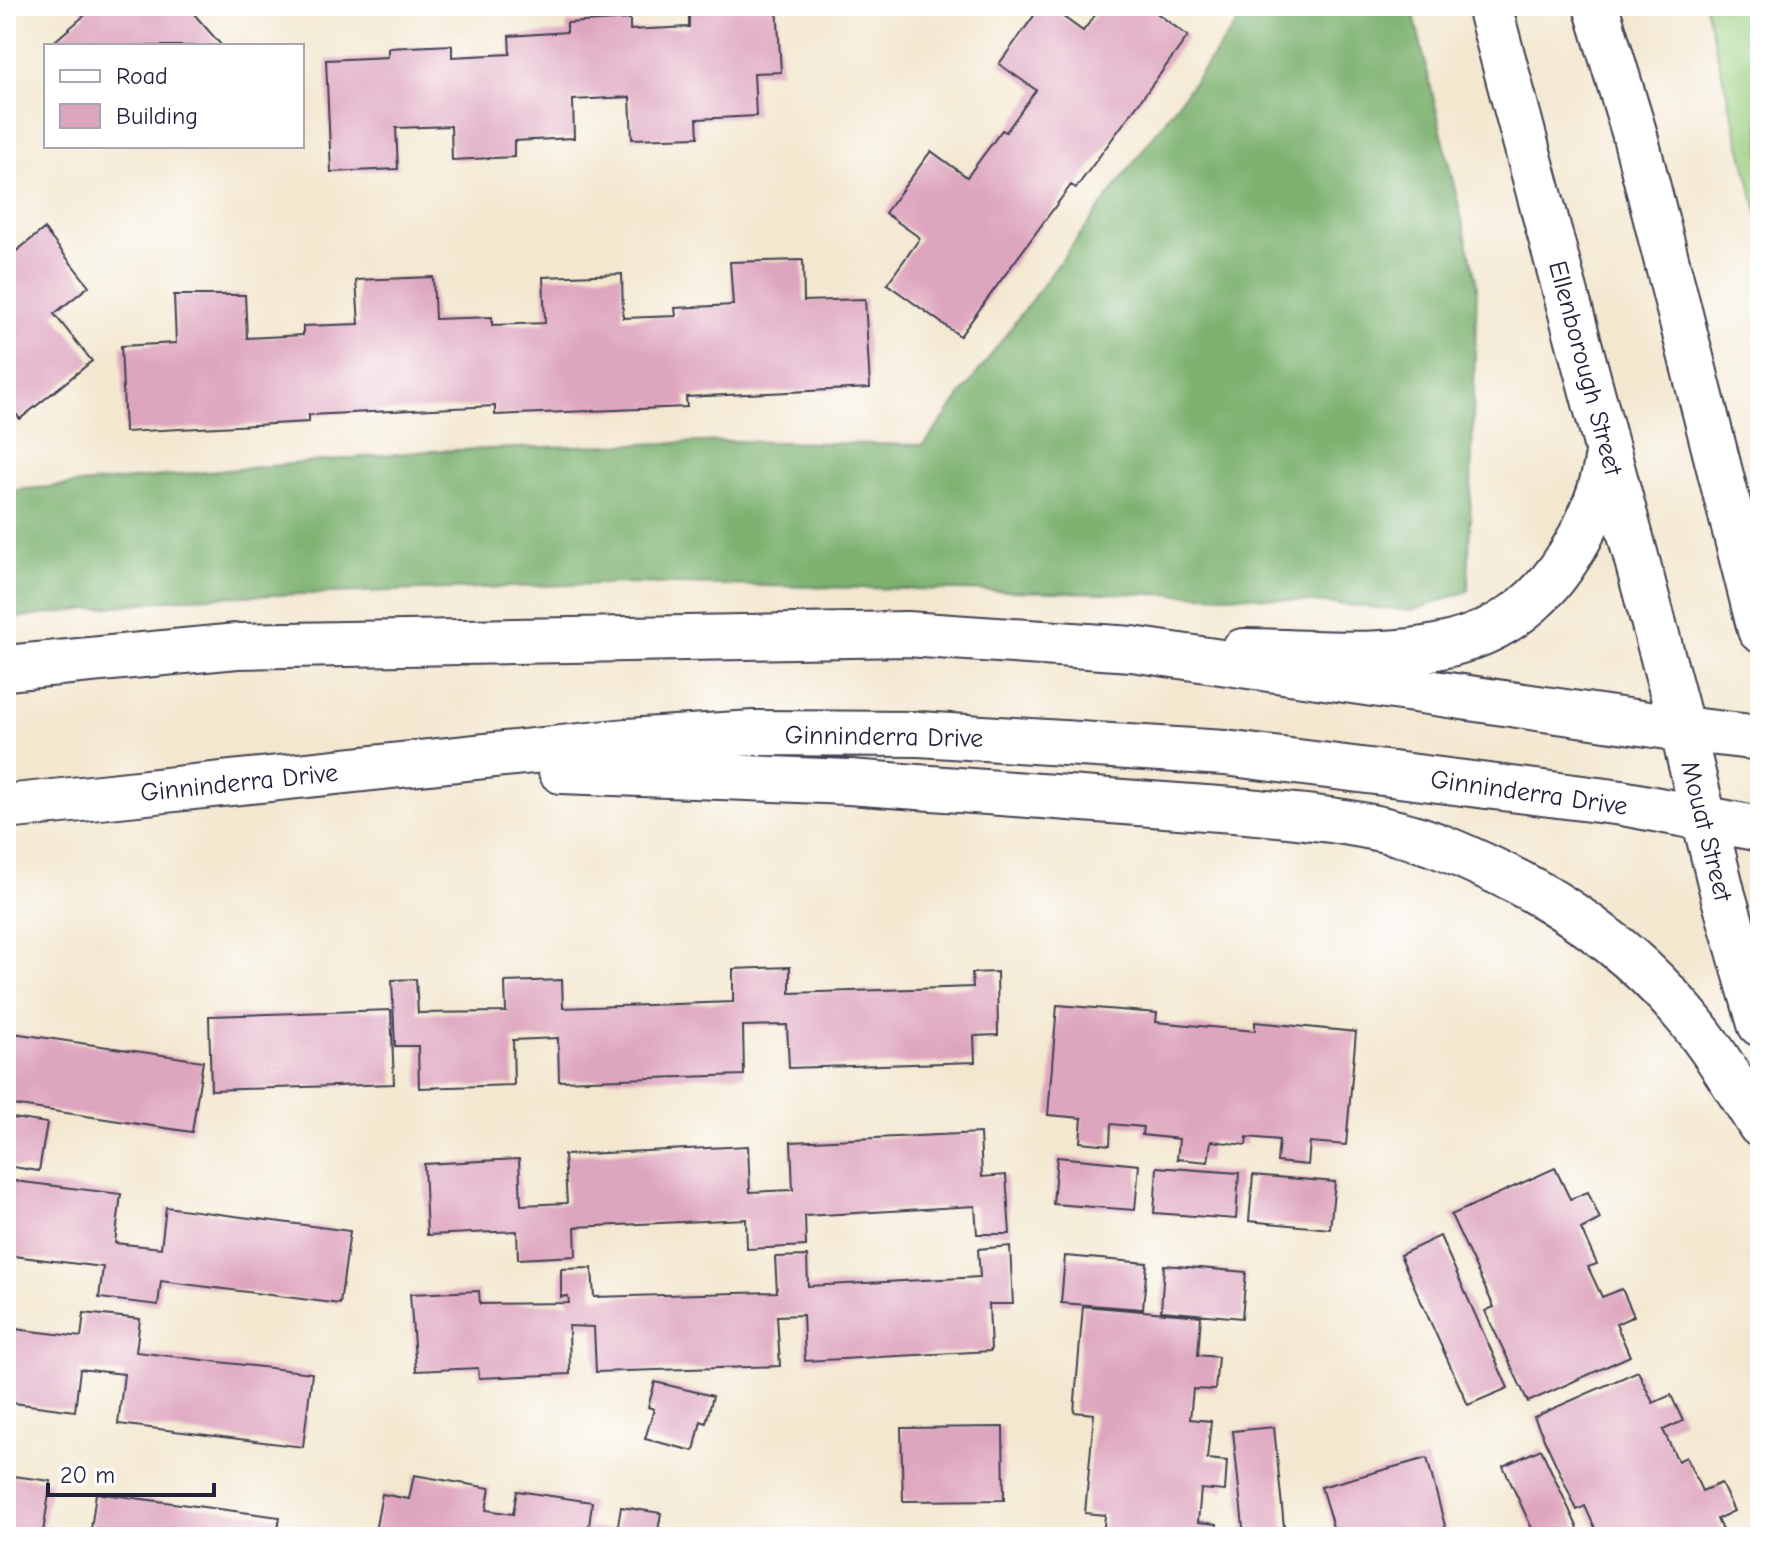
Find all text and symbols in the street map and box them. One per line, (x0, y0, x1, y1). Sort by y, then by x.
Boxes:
legend (44, 44, 304, 148)
text: Road (116, 62, 168, 90)
text: Building (116, 102, 198, 130)
street label: Ellenborough Street (1542, 258, 1628, 480)
street label: Ginninderra Drive (784, 720, 984, 754)
street label: Ginninderra Drive (139, 758, 339, 808)
street label: Mouat Street (1674, 758, 1738, 906)
street label: Ginninderra Drive (1428, 764, 1629, 822)
scale bar (48, 1447, 214, 1497)
text: 20 m (60, 1461, 115, 1489)

